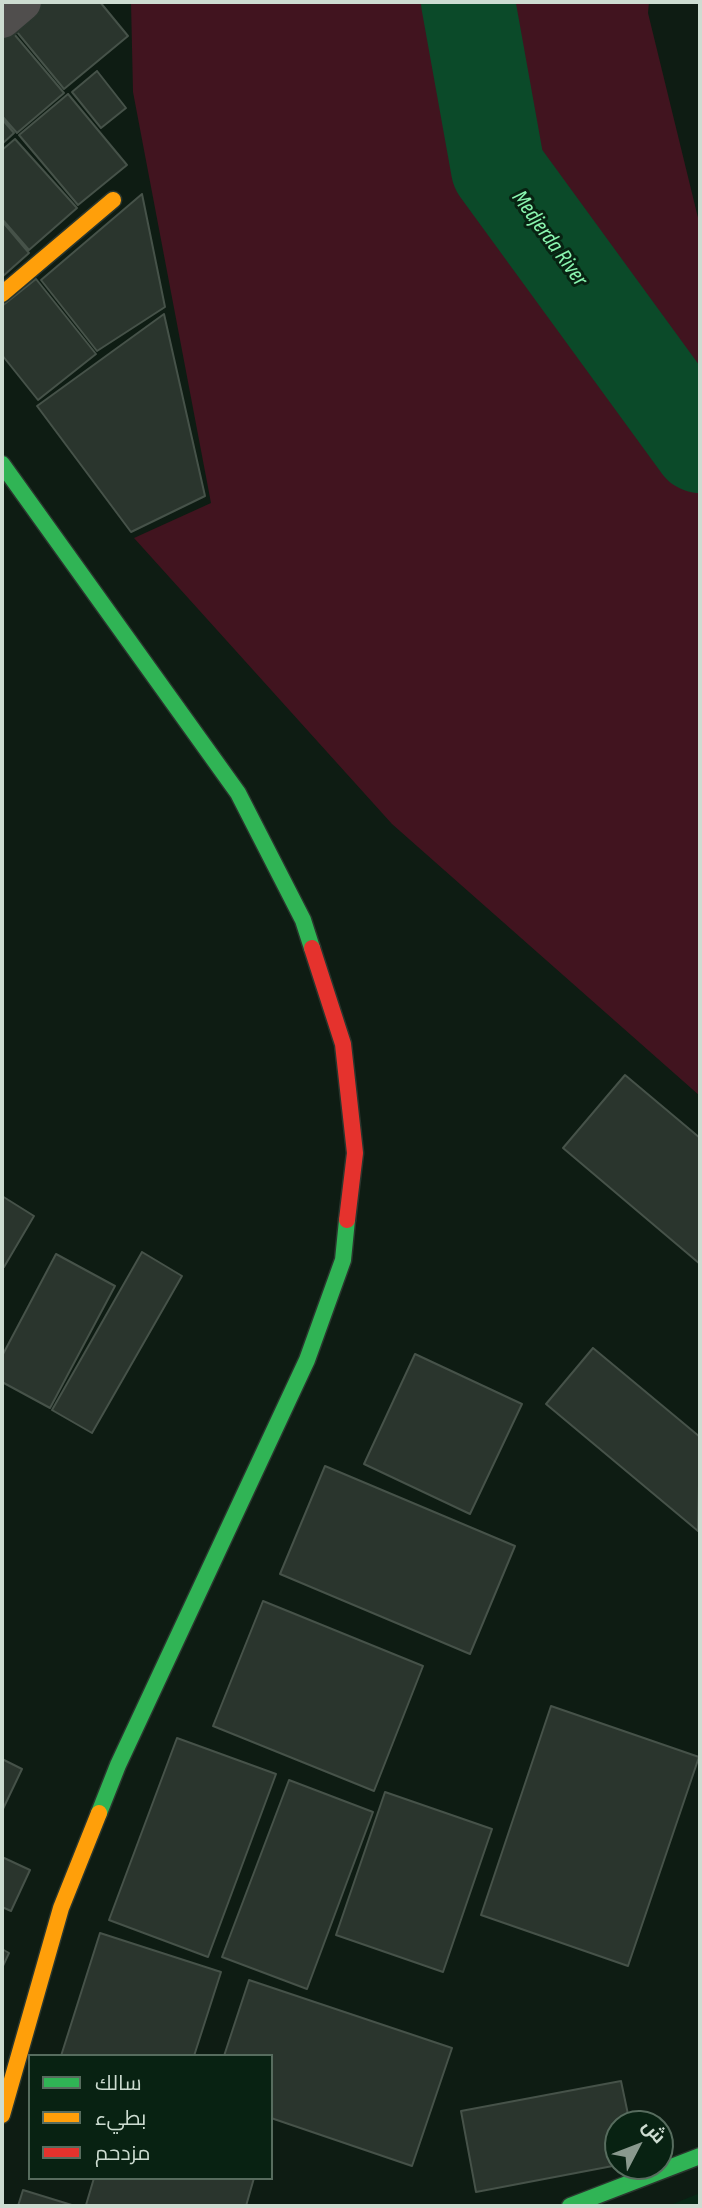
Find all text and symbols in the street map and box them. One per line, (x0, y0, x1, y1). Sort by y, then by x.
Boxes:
water label: Medjerda River (505, 186, 593, 292)
legend (28, 2054, 273, 2180)
text: سالك (95, 2071, 142, 2096)
text: بطيء (95, 2106, 146, 2131)
north arrow (604, 2110, 674, 2180)
text: ش (637, 2115, 670, 2149)
text: مزدحم (95, 2141, 150, 2166)

